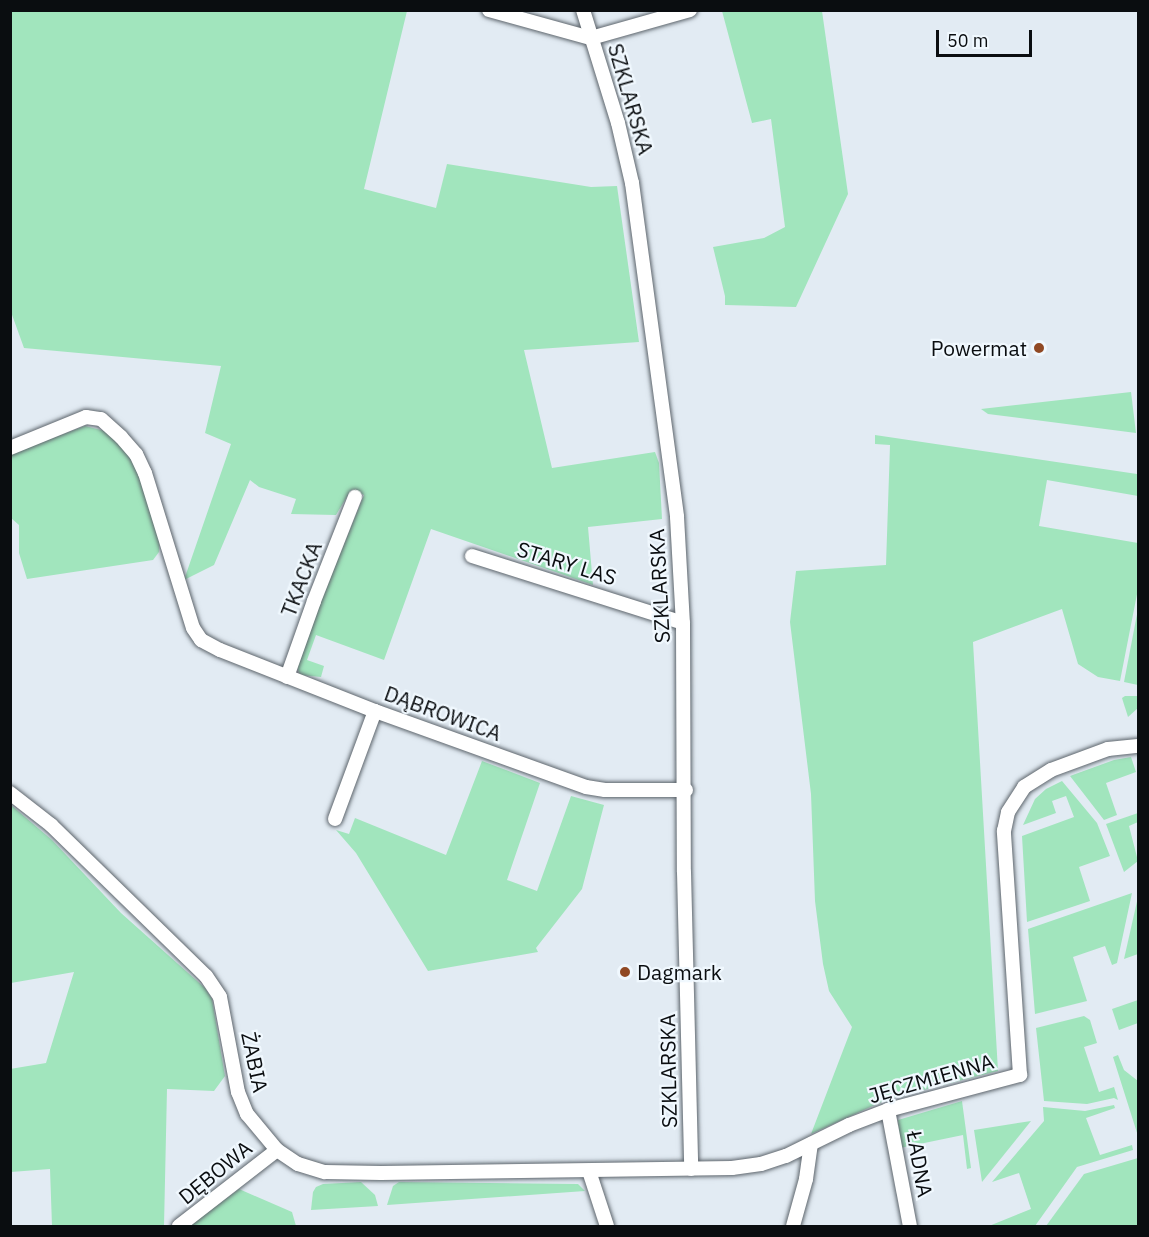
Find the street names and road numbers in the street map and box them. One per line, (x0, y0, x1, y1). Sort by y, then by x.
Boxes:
street label: SZKLARSKA (603, 40, 659, 158)
street label: SZKLARSKA (643, 528, 675, 644)
street label: STARY LAS (514, 536, 620, 590)
street label: TKACKA (275, 538, 327, 620)
street label: DĄBROWICA (381, 680, 505, 746)
street label: SZKLARSKA (654, 1014, 682, 1128)
street label: ŻABIA (236, 1029, 274, 1095)
street label: JĘCZMIENNA (866, 1048, 996, 1108)
street label: ŁADNA (902, 1129, 938, 1199)
street label: DĘBOWA (173, 1135, 257, 1209)

